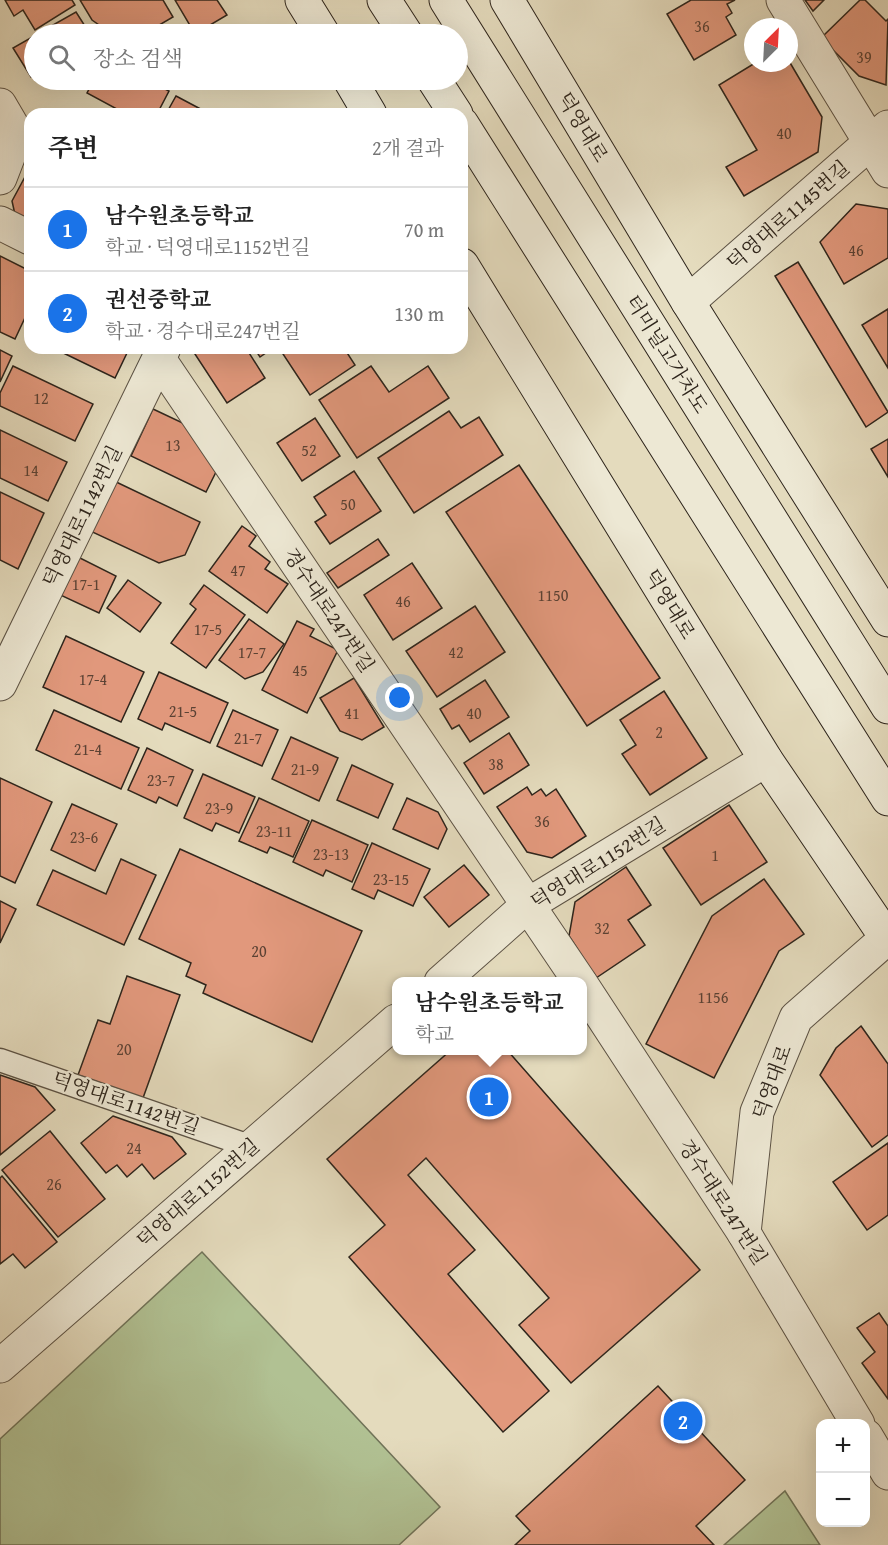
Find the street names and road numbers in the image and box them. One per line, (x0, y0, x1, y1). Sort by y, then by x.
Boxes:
street label: 덕영대로 (551, 86, 616, 167)
street label: 덕영대로1145번길 (720, 153, 855, 276)
street label: 터미널고가차도 (619, 289, 716, 419)
street label: 덕영대로1142번길 (35, 440, 128, 592)
street label: 경수대로247번길 (277, 542, 382, 678)
street label: 덕영대로 (638, 563, 703, 644)
street label: 덕영대로1152번길 (525, 809, 671, 916)
street label: 덕영대로 (745, 1041, 798, 1123)
street label: 덕영대로1142번길 (48, 1064, 204, 1141)
street label: 덕영대로1152번길 (130, 1131, 265, 1254)
street label: 경수대로247번길 (672, 1133, 775, 1270)

